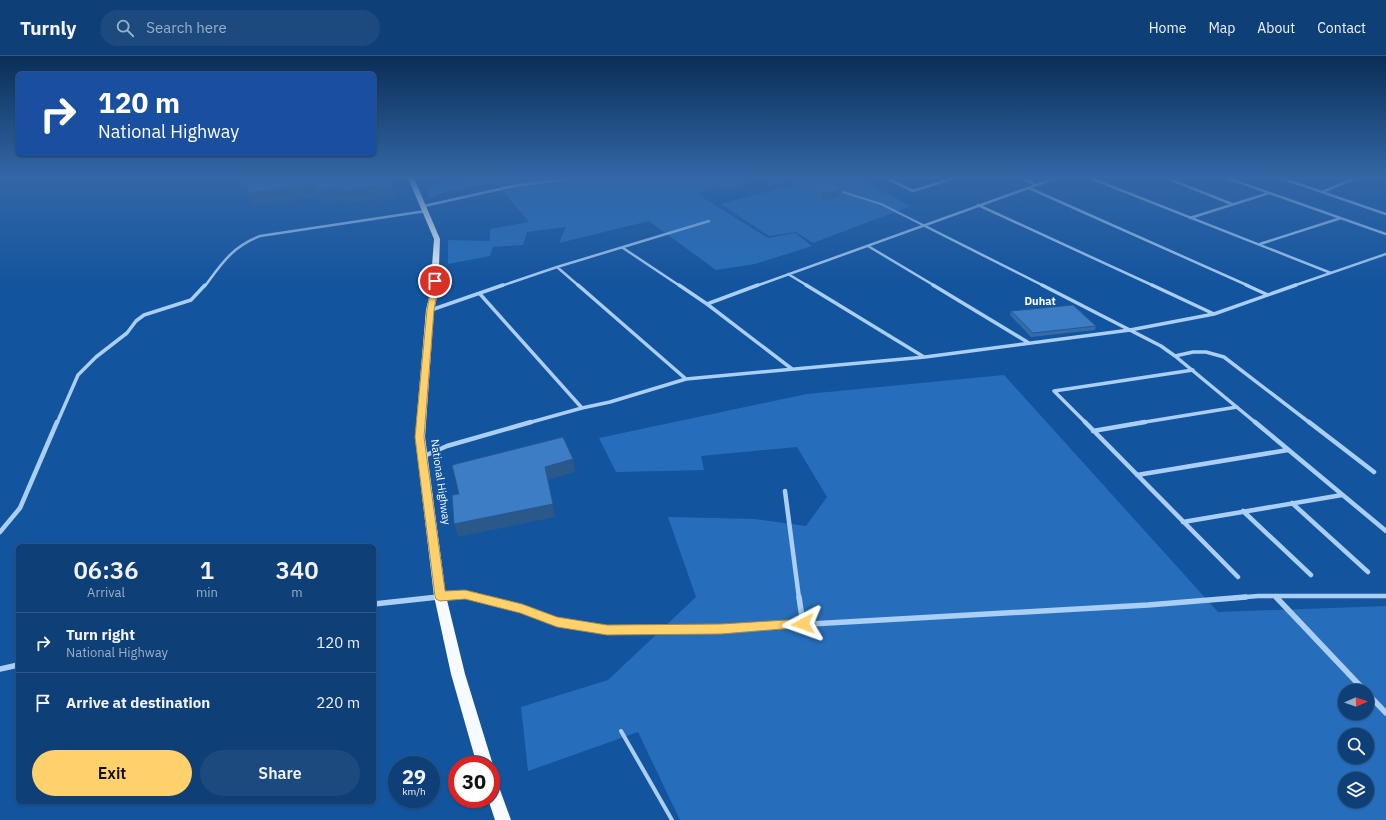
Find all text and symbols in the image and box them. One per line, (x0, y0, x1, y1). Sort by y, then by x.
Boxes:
search box (100, 10, 380, 46)
text: Turnly (20, 16, 76, 40)
icon: search (114, 17, 136, 39)
text: Search here (146, 18, 227, 37)
text: Home (1149, 19, 1186, 37)
text: Map (1208, 19, 1235, 37)
text: About (1257, 19, 1295, 37)
text: Contact (1317, 19, 1366, 37)
text: 120 m (98, 84, 180, 121)
icon: right (32, 88, 84, 140)
text: National Highway (98, 120, 239, 143)
pin (418, 264, 452, 298)
icon: arrive (424, 270, 446, 292)
district label: Duhat (1024, 294, 1056, 308)
street label: National Highway (428, 438, 454, 526)
text: 06:36 (73, 554, 139, 586)
text: 1 (200, 554, 214, 586)
text: 340 (275, 554, 319, 586)
text: Arrival (87, 584, 125, 601)
text: min (196, 584, 218, 601)
text: m (291, 584, 303, 601)
position arrow (782, 603, 824, 645)
text: Turn right (66, 625, 135, 644)
icon: right (32, 632, 54, 654)
text: 120 m (316, 633, 360, 652)
text: National Highway (66, 644, 168, 661)
north arrow (1338, 684, 1374, 720)
map controls (1338, 684, 1374, 808)
icon: arrive (32, 692, 54, 714)
text: Arrive at destination (66, 693, 210, 712)
text: 220 m (316, 693, 360, 712)
button: search (1338, 728, 1374, 764)
button: Exit (32, 750, 192, 796)
button: Share (200, 750, 360, 796)
speed limit sign: 30 (448, 756, 500, 808)
text: 29 (402, 763, 426, 790)
button: layers (1338, 772, 1374, 808)
text: km/h (402, 785, 426, 798)

